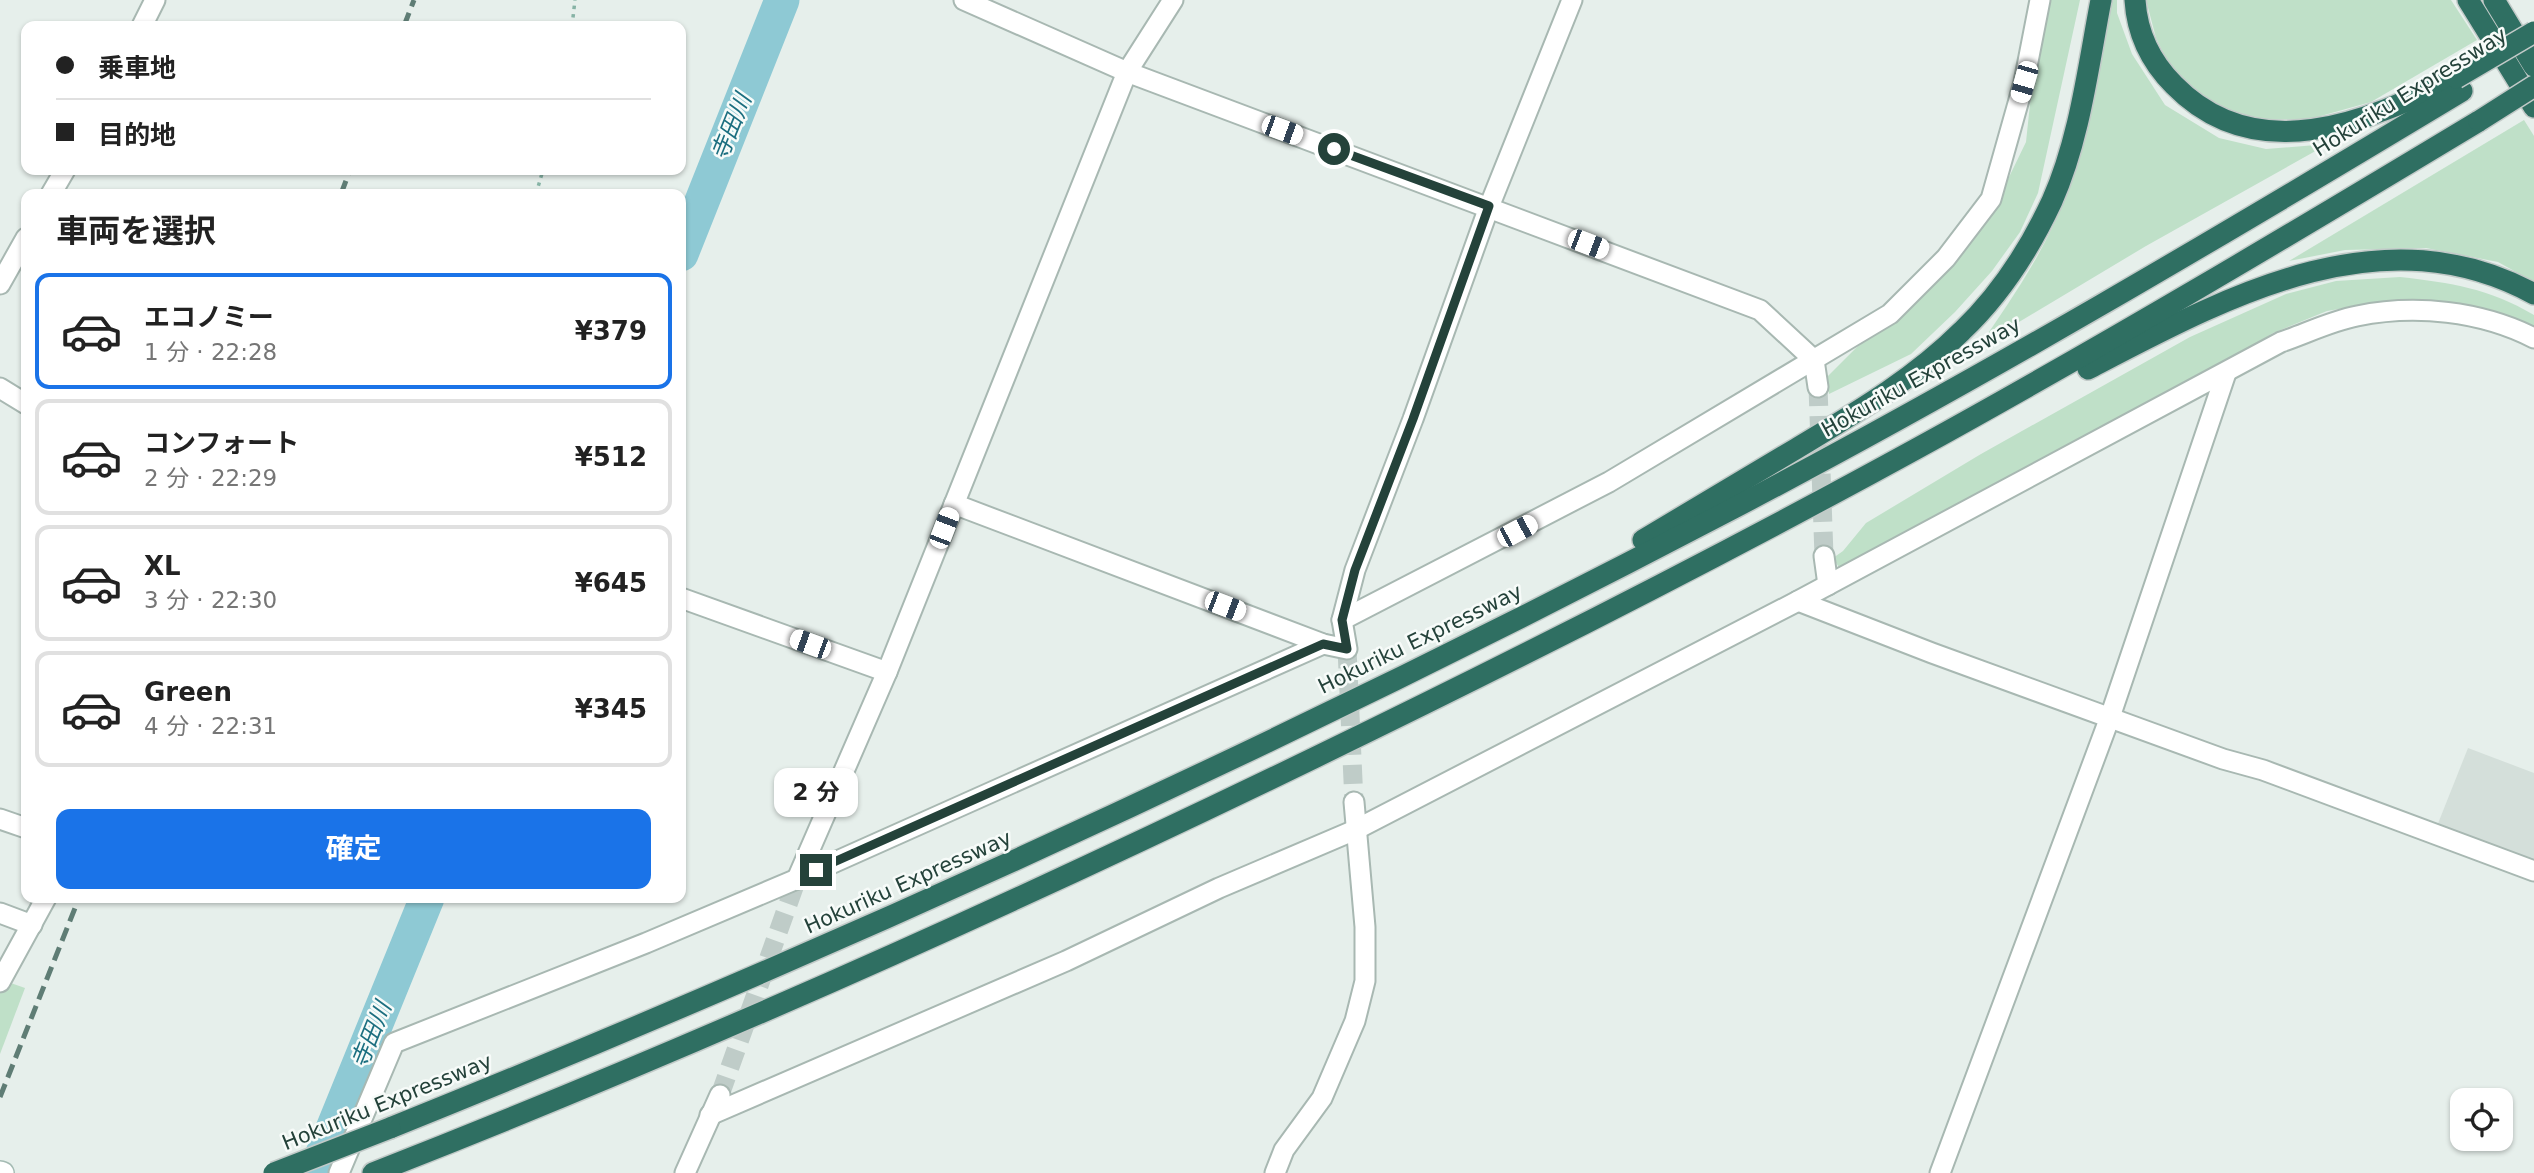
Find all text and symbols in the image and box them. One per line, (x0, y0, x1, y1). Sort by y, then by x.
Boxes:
street label: Hokuriku Expressway (2309, 22, 2511, 162)
text: 乗車地 (98, 53, 176, 83)
car (2009, 59, 2040, 105)
water label: 寺田川 (706, 87, 757, 164)
car (1259, 113, 1306, 147)
text: 目的地 (98, 120, 176, 150)
route start (1318, 133, 1350, 165)
text: 車両を選択 (56, 212, 216, 250)
car (1565, 227, 1612, 261)
icon: car (60, 300, 123, 363)
text: エコノミー (144, 302, 274, 332)
street label: Hokuriku Expressway (1817, 312, 2025, 442)
text: ¥379 (575, 316, 647, 346)
text: 1 分 · 22:28 (144, 339, 277, 365)
icon: car (60, 426, 123, 489)
text: コンフォート (144, 428, 299, 458)
text: ¥512 (575, 442, 647, 472)
text: 2 分 · 22:29 (144, 465, 277, 491)
car (927, 505, 962, 551)
car (1494, 512, 1541, 550)
text: XL (144, 551, 181, 581)
icon: car (60, 552, 123, 615)
text: ¥645 (575, 568, 647, 598)
street label: Hokuriku Expressway (1314, 579, 1526, 699)
text: 3 分 · 22:30 (144, 587, 277, 613)
car (1202, 589, 1249, 623)
car (787, 627, 834, 661)
text: Green (144, 677, 232, 707)
icon: car (60, 678, 123, 741)
text: ¥345 (575, 694, 647, 724)
text: 4 分 · 22:31 (144, 713, 277, 739)
callout: 2 分 (774, 768, 858, 818)
text: 2 分 (792, 779, 840, 805)
button: 確定 (56, 809, 651, 889)
street label: Hokuriku Expressway (801, 826, 1015, 938)
route end (800, 854, 832, 886)
water label: 寺田川 (346, 995, 397, 1072)
street label: Hokuriku Expressway (279, 1049, 495, 1155)
map controls (2450, 1088, 2513, 1151)
button: locate (2450, 1088, 2513, 1151)

